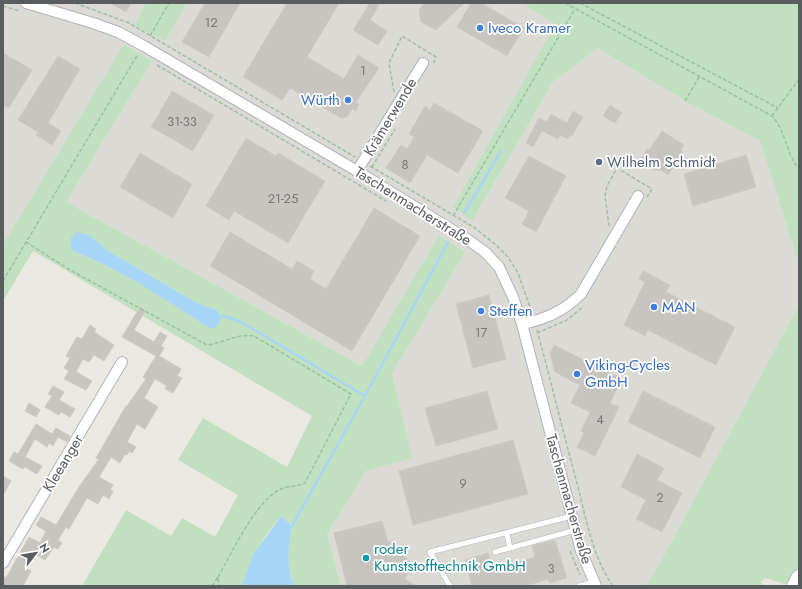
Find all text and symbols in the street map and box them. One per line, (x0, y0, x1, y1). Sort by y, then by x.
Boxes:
house number: 12 (204, 13, 218, 32)
place label: Iveco Kramer (488, 17, 572, 39)
marker: Iveco Kramer (475, 23, 485, 33)
house number: 1 (360, 61, 366, 80)
street label: Krämerwende (358, 73, 422, 160)
place label: Würth (301, 89, 340, 111)
marker: Würth (343, 95, 353, 105)
house number: 31-33 (167, 112, 197, 131)
place label: Wilhelm Schmidt (607, 151, 716, 173)
house number: 8 (401, 155, 409, 174)
marker: Wilhelm Schmidt (594, 157, 604, 167)
street label: Taschenmacherstraße (350, 161, 476, 251)
house number: 21-25 (268, 189, 298, 208)
place label: MAN (662, 296, 696, 318)
place label: Steffen (489, 300, 533, 322)
marker: MAN (649, 302, 659, 312)
marker: Steffen (476, 306, 486, 316)
house number: 17 (475, 323, 488, 342)
place label: Viking-Cycles GmbH (585, 354, 670, 393)
marker: Viking-Cycles GmbH (572, 369, 582, 379)
house number: 4 (596, 410, 604, 429)
street label: Kleeanger (37, 429, 89, 496)
street label: Taschenmacherstraße (540, 431, 598, 567)
house number: 9 (459, 474, 467, 493)
house number: 2 (656, 488, 664, 507)
north arrow (16, 533, 56, 573)
place label: roder Kunststofftechnik GmbH (374, 538, 526, 577)
text: N (35, 540, 54, 556)
marker: roder Kunststofftechnik GmbH (361, 553, 371, 563)
house number: 3 (547, 559, 555, 578)

